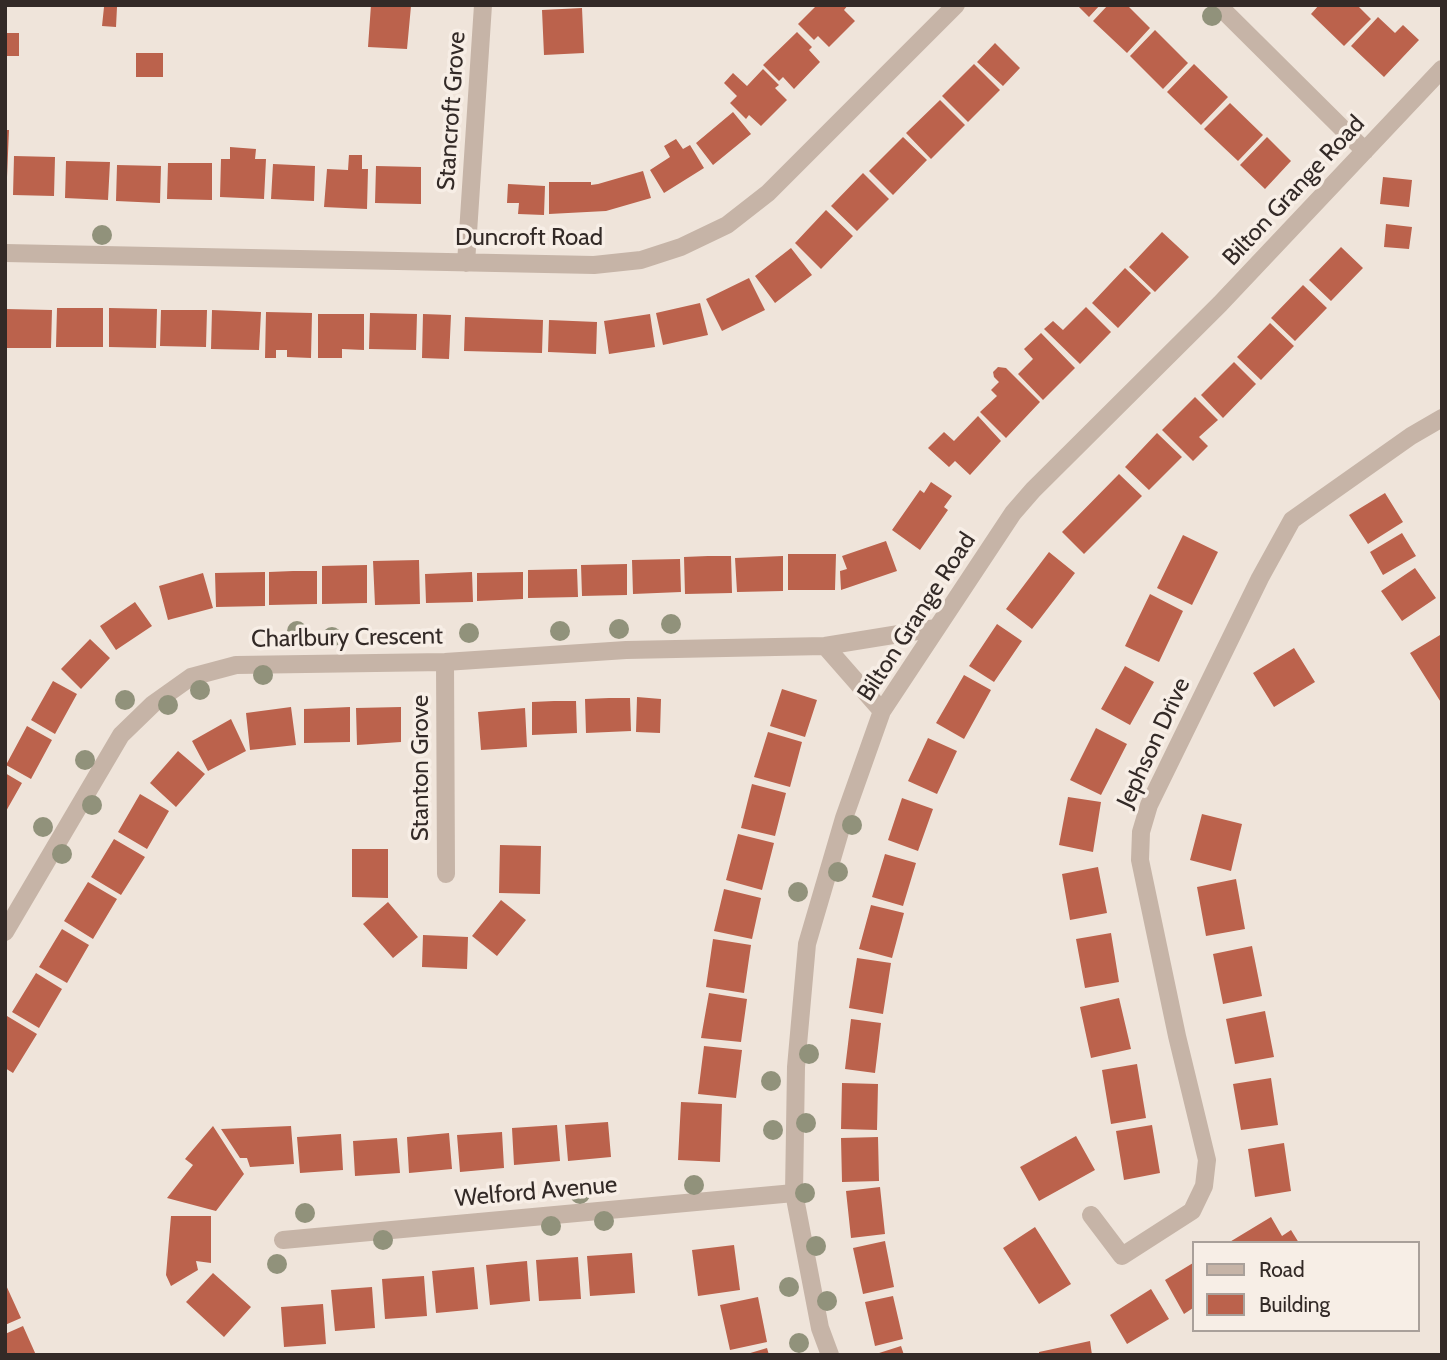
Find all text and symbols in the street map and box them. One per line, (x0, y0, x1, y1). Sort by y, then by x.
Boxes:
street label: Stancroft Grove (432, 30, 472, 192)
street label: Bilton Grange Road (1217, 110, 1371, 272)
street label: Duncroft Road (455, 224, 603, 252)
street label: Bilton Grange Road (852, 527, 982, 707)
street label: Charlbury Crescent (251, 622, 443, 654)
street label: Jephson Drive (1111, 673, 1197, 813)
street label: Stanton Grove (407, 695, 435, 841)
street label: Welford Avenue (454, 1171, 618, 1213)
legend (1192, 1241, 1419, 1332)
text: Road (1259, 1257, 1305, 1282)
text: Building (1259, 1292, 1330, 1317)

